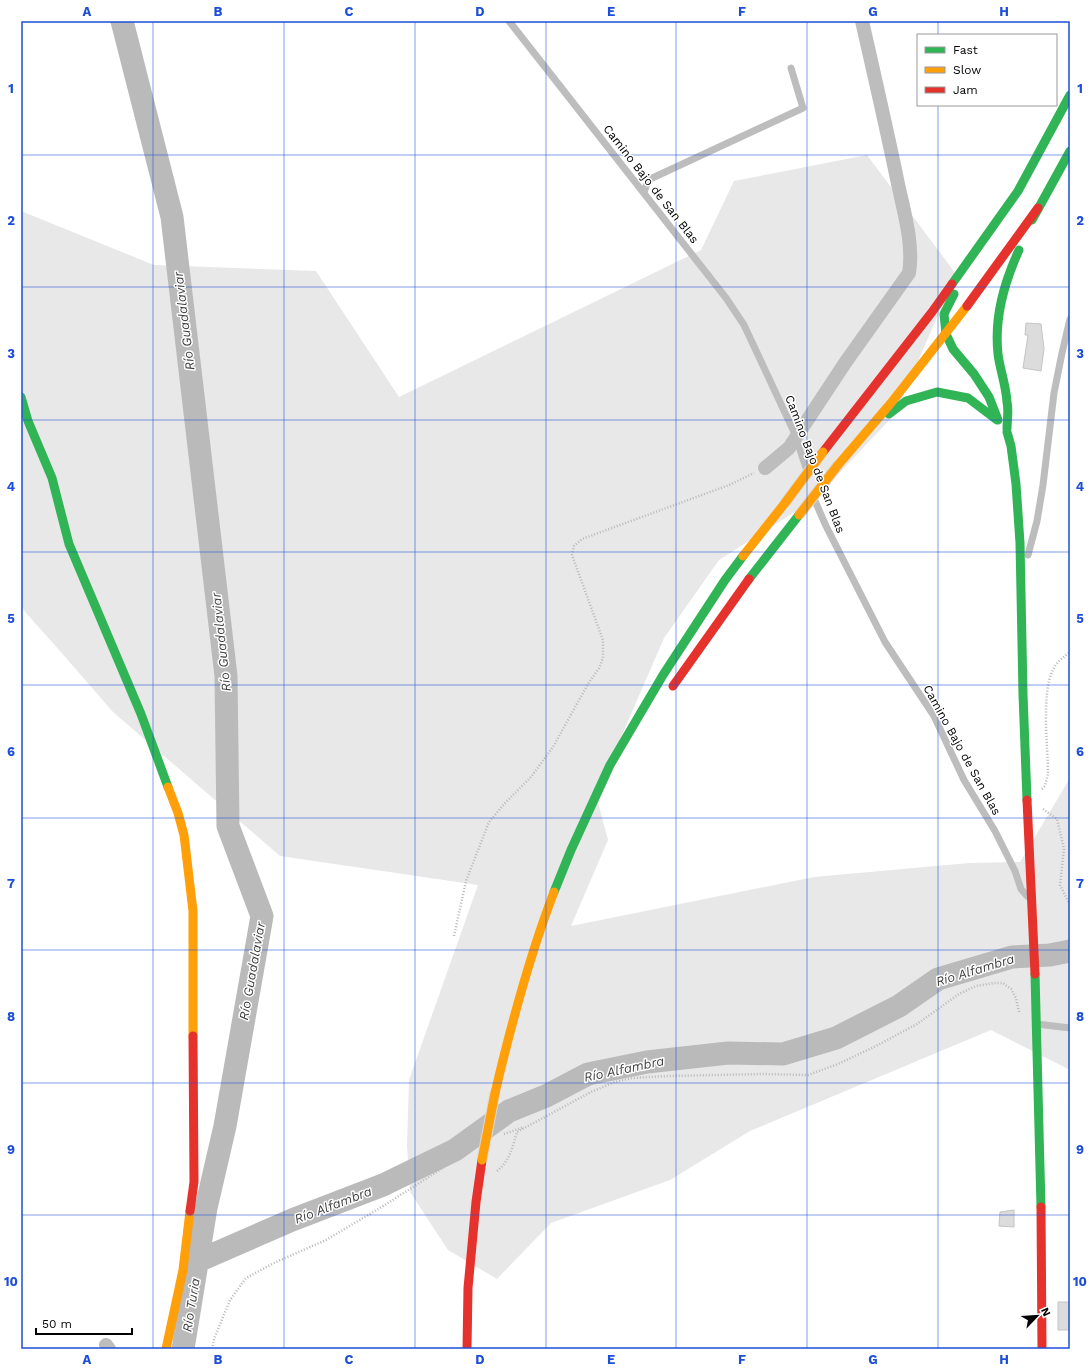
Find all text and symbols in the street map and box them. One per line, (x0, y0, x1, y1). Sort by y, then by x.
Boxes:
text: A (83, 4, 92, 19)
text: B (214, 4, 223, 19)
text: C (345, 4, 354, 19)
text: D (475, 4, 485, 19)
text: E (607, 4, 615, 19)
text: F (738, 4, 746, 19)
text: G (868, 4, 878, 19)
text: H (999, 4, 1009, 19)
legend (917, 34, 1057, 106)
text: Fast (953, 43, 978, 57)
text: Slow (953, 63, 981, 77)
text: 1 (8, 81, 14, 96)
text: 1 (1077, 81, 1083, 96)
text: Jam (953, 83, 978, 97)
street label: Camino Bajo de San Blas (600, 122, 702, 246)
text: 2 (7, 213, 15, 228)
text: 2 (1076, 213, 1084, 228)
water label: Río Guadalaviar (170, 270, 197, 371)
text: 3 (7, 346, 15, 361)
text: 3 (1076, 346, 1084, 361)
street label: Camino Bajo de San Blas (782, 393, 848, 535)
text: 4 (7, 479, 16, 494)
text: 4 (1076, 479, 1085, 494)
water label: Río Guadalaviar (208, 591, 234, 692)
text: 5 (7, 611, 15, 626)
text: 5 (1076, 611, 1084, 626)
street label: Camino Bajo de San Blas (920, 683, 1004, 817)
text: 6 (7, 744, 15, 759)
text: 6 (1076, 744, 1084, 759)
text: 7 (7, 876, 15, 891)
text: 7 (1076, 876, 1084, 891)
water label: Río Guadalaviar (236, 920, 268, 1021)
water label: Río Alfambra (934, 951, 1016, 989)
text: 8 (7, 1009, 15, 1024)
text: 8 (1076, 1009, 1084, 1024)
water label: Río Alfambra (583, 1053, 665, 1085)
text: 9 (7, 1142, 15, 1157)
text: 9 (1076, 1142, 1084, 1157)
water label: Río Alfambra (292, 1183, 374, 1227)
text: 10 (4, 1274, 18, 1289)
text: 10 (1073, 1274, 1087, 1289)
water label: Río Turia (179, 1277, 203, 1333)
north arrow (1017, 1296, 1057, 1336)
text: N (1038, 1306, 1053, 1318)
scale bar (36, 1310, 132, 1336)
text: 50 m (42, 1317, 72, 1331)
text: A (83, 1352, 92, 1367)
text: B (214, 1352, 223, 1367)
text: C (345, 1352, 354, 1367)
text: D (475, 1352, 485, 1367)
text: E (607, 1352, 615, 1367)
text: F (738, 1352, 746, 1367)
text: G (868, 1352, 878, 1367)
text: H (999, 1352, 1009, 1367)

